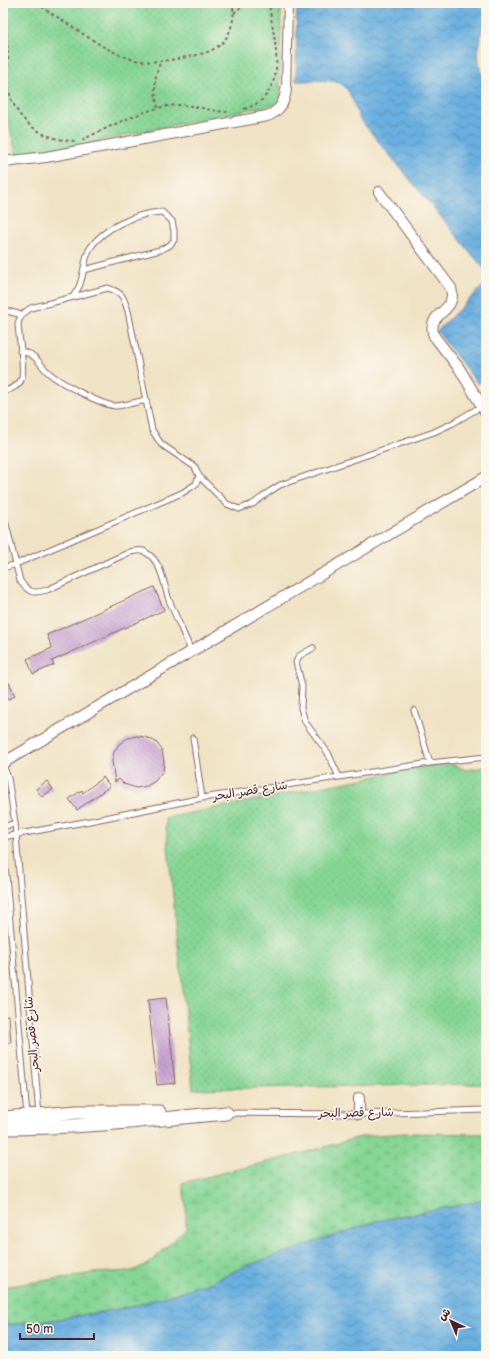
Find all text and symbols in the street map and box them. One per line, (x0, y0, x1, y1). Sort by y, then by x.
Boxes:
street label: شارع قصر البحر (211, 778, 289, 805)
street label: شارع قصر البحر (21, 996, 44, 1073)
street label: شارع قصر البحر (317, 1105, 394, 1122)
north arrow (431, 1301, 471, 1341)
text: ش (436, 1305, 453, 1323)
scale bar (20, 1315, 94, 1341)
text: 50 m (26, 1322, 53, 1337)

